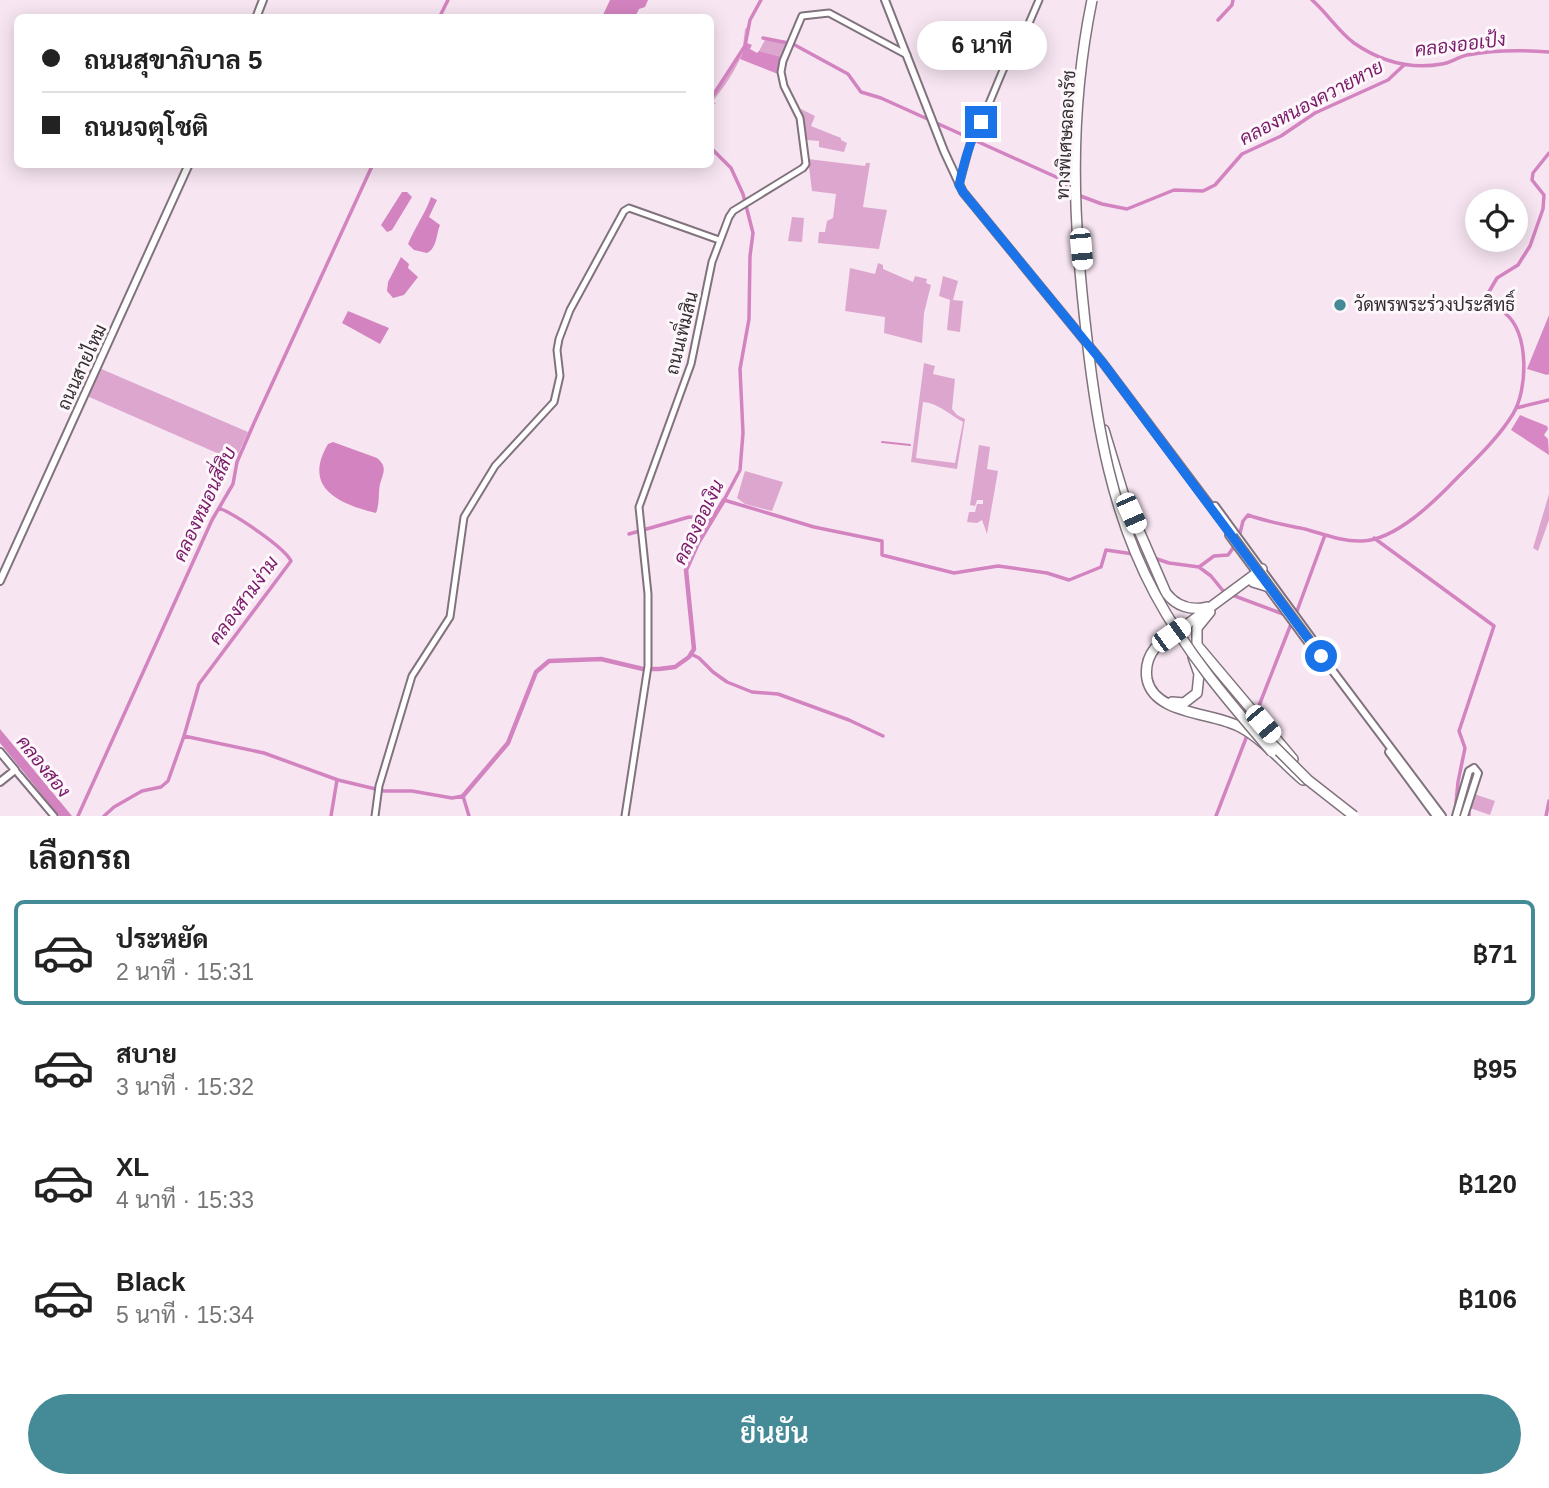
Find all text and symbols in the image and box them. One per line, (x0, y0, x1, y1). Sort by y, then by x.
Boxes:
callout: 6 นาที (916, 20, 1046, 69)
water label: คลองออเป้ง (1413, 26, 1507, 60)
text: 6 นาที (951, 32, 1013, 58)
text: ถนนสุขาภิบาล 5 (84, 45, 263, 75)
water label: คลองหนองควายหาย (1236, 56, 1387, 149)
street label: ทางพิเศษฉลองรัช (1052, 70, 1079, 200)
route end (965, 106, 997, 138)
text: ถนนจตุโชติ (84, 112, 208, 142)
map controls (1465, 189, 1528, 252)
button: locate (1465, 189, 1528, 252)
car (1069, 227, 1094, 271)
street label: ถนนเพิ่มสิน (657, 288, 702, 377)
place label: วัดพรพระร่วงประสิทธิ์ (1354, 289, 1515, 315)
marker: วัดพรพระร่วงประสิทธิ์ (1332, 297, 1348, 313)
street label: ถนนสายไหม (51, 320, 111, 413)
water label: คลองหมอนสี่สิบ (162, 441, 240, 565)
water label: คลองออเงิน (669, 477, 728, 568)
car (1113, 490, 1150, 536)
water label: คลองสามง่าม (204, 551, 283, 648)
car (1148, 614, 1195, 656)
route start (1305, 640, 1337, 672)
car (1242, 701, 1285, 747)
water label: คลองสอง (12, 731, 75, 802)
text: เลือกรถ (28, 840, 131, 876)
icon: car (32, 921, 95, 984)
text: ประหยัด (116, 924, 209, 954)
text: ฿71 (1473, 939, 1517, 969)
text: 2 นาที · 15:31 (116, 959, 254, 985)
icon: car (32, 1036, 95, 1099)
text: สบาย (116, 1039, 177, 1069)
text: ฿95 (1473, 1054, 1517, 1084)
text: 3 นาที · 15:32 (116, 1074, 254, 1100)
icon: car (32, 1151, 95, 1214)
text: XL (116, 1152, 149, 1182)
text: ฿120 (1458, 1169, 1517, 1199)
text: 4 นาที · 15:33 (116, 1187, 254, 1213)
icon: car (32, 1266, 95, 1329)
text: Black (116, 1267, 185, 1297)
text: ฿106 (1458, 1284, 1517, 1314)
text: 5 นาที · 15:34 (116, 1302, 254, 1328)
button: ยืนยัน (28, 1394, 1521, 1474)

